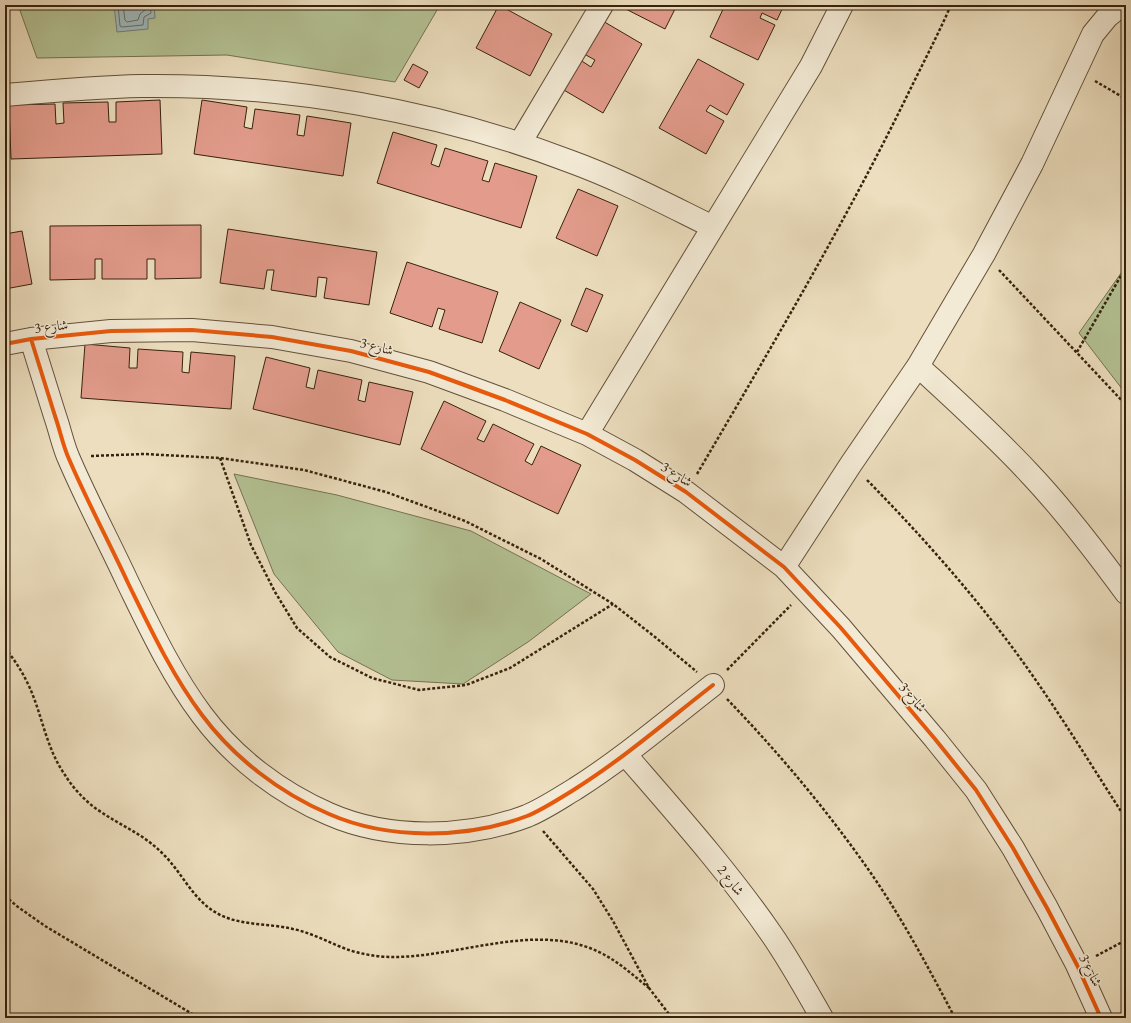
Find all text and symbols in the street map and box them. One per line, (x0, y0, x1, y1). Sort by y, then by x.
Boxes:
street label: شارع 3 (33, 315, 69, 340)
street label: شارع 3 (358, 333, 396, 362)
street label: شارع 3 (656, 457, 696, 493)
street label: شارع 3 (893, 678, 931, 718)
street label: شارع 2 (711, 861, 749, 901)
street label: شارع 3 (1073, 951, 1107, 991)

